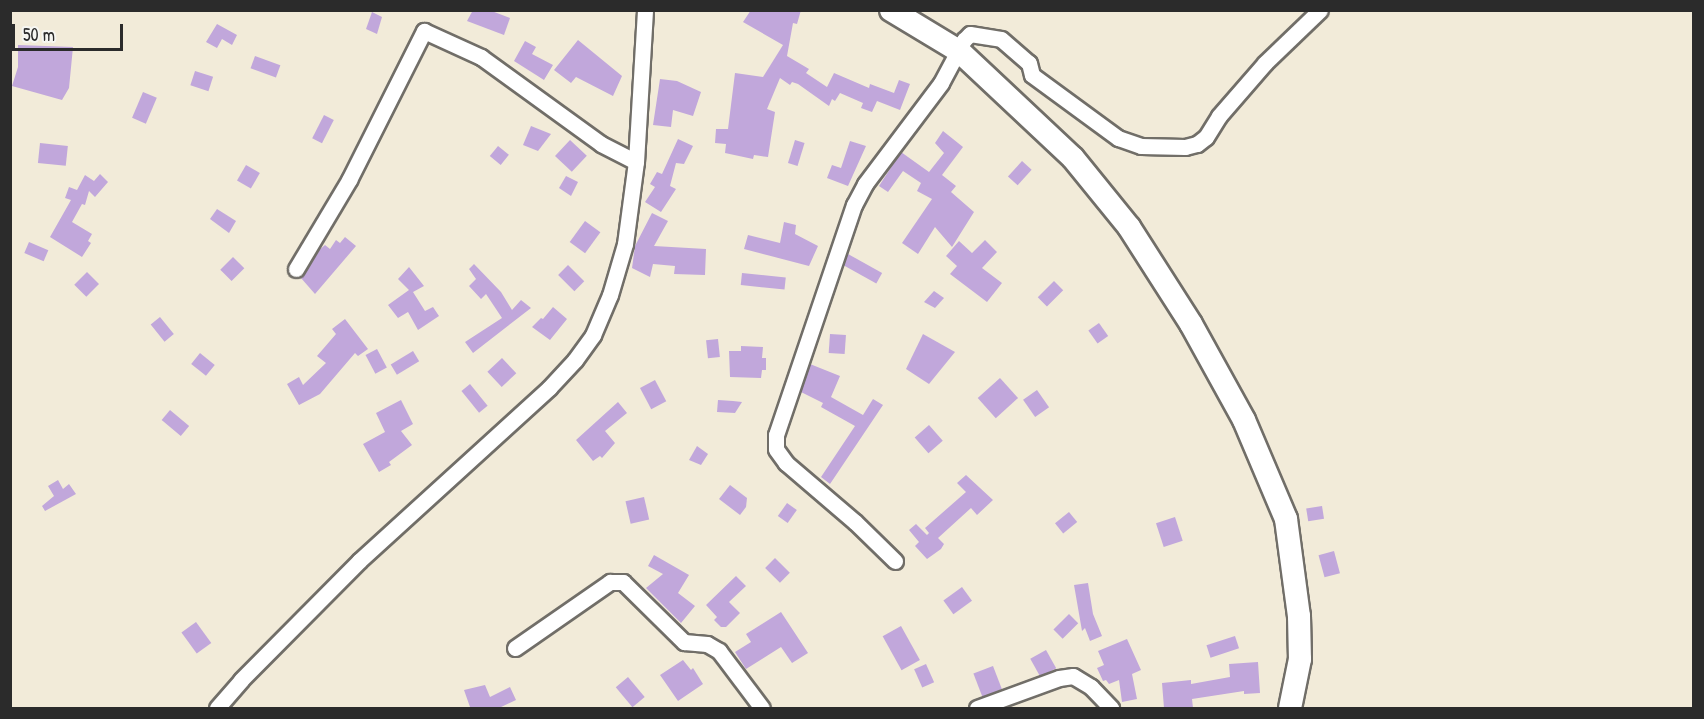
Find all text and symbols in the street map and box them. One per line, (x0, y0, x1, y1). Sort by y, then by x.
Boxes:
scale bar (15, 12, 126, 50)
text: 50 m (23, 22, 55, 47)

